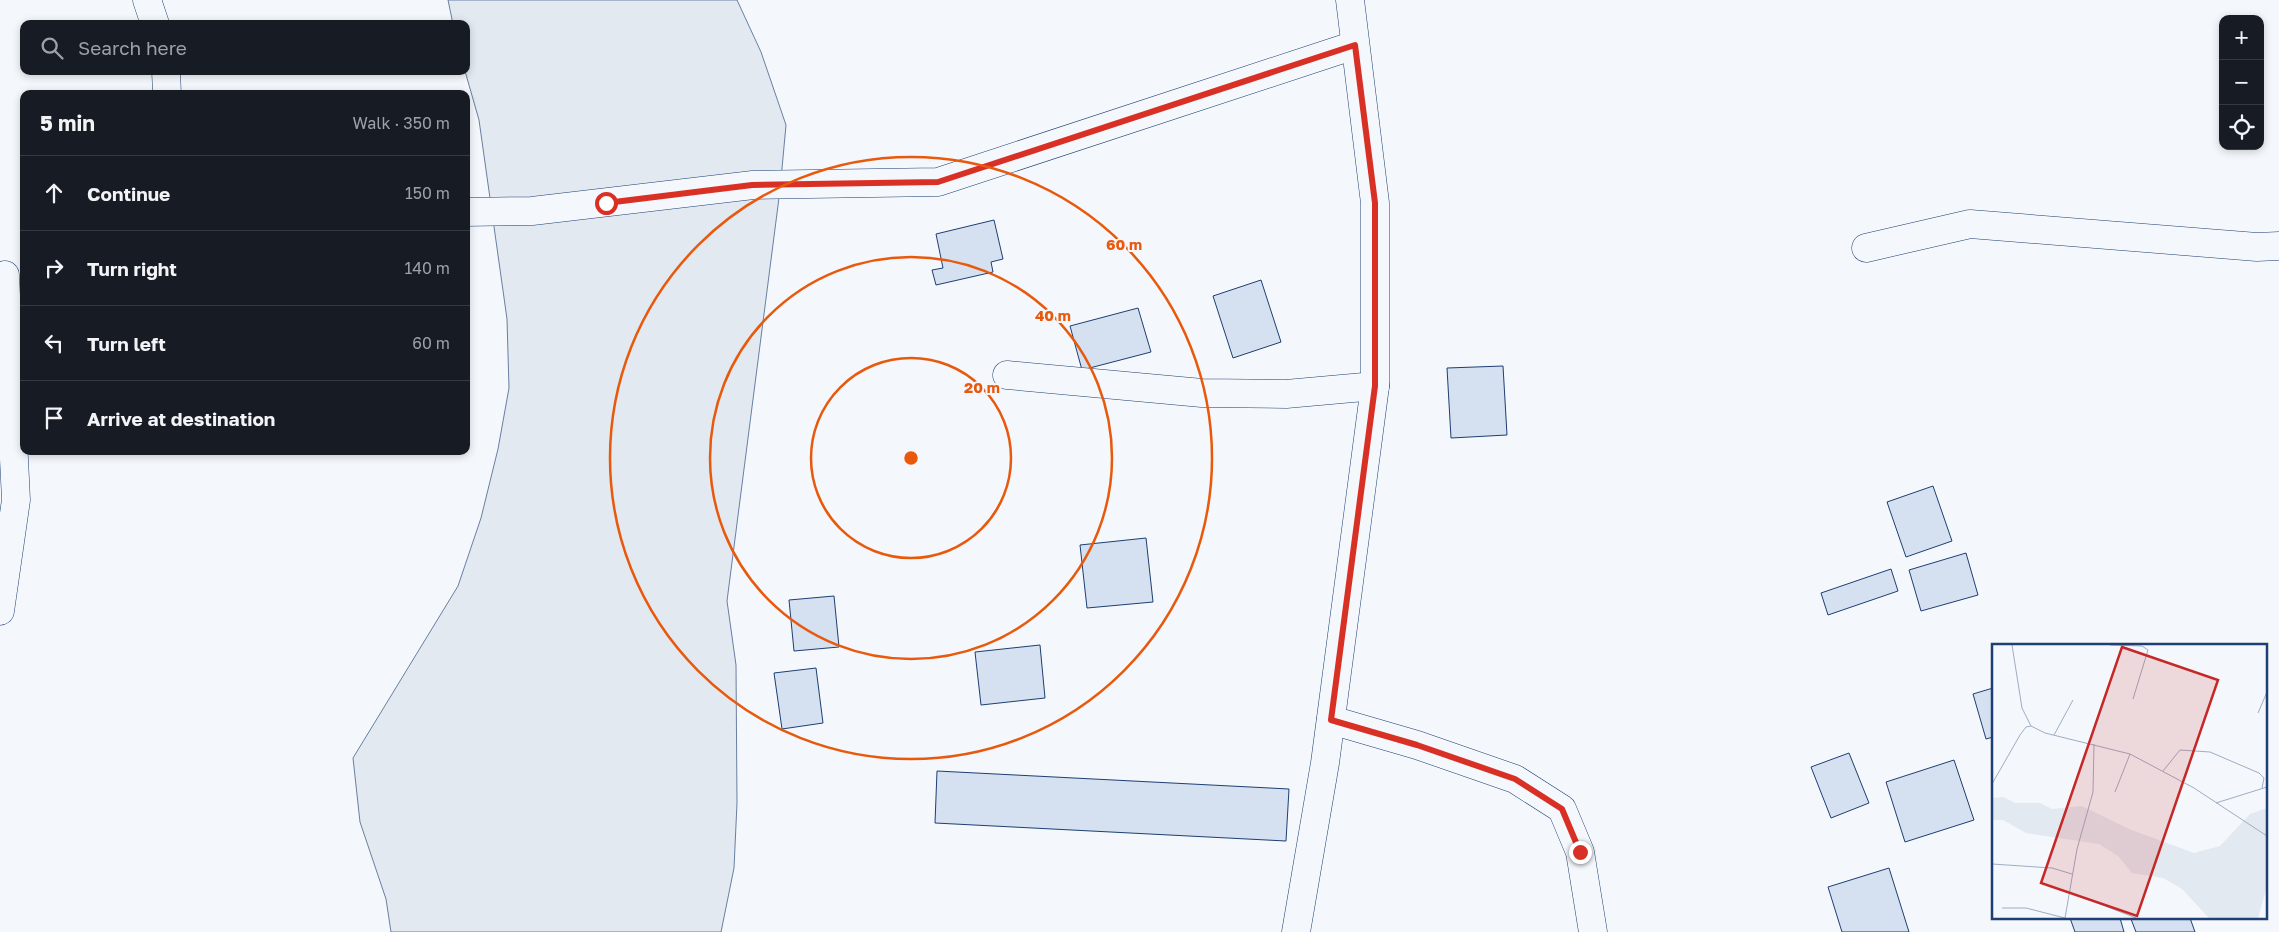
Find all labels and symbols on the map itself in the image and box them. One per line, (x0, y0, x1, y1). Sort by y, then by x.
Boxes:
route start (595, 192, 618, 215)
text: 60 m (1106, 235, 1142, 253)
text: 40 m (1035, 306, 1071, 324)
text: 20 m (964, 378, 1000, 396)
centre of rings (902, 449, 920, 467)
inset map (1992, 644, 2266, 920)
route end (1569, 841, 1592, 864)

